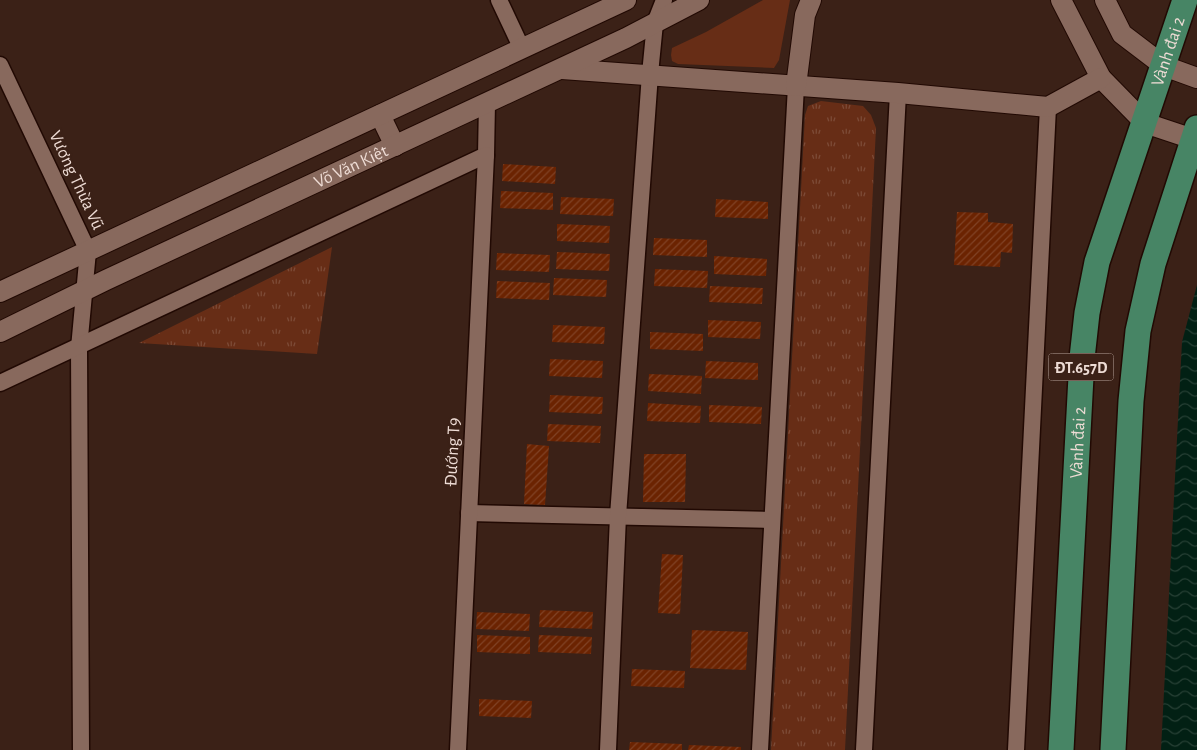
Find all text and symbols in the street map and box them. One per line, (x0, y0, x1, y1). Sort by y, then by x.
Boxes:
street label: Vành đai 2 (1149, 15, 1189, 89)
street label: Vương Thừa Vũ (45, 128, 107, 232)
street label: Võ Văn Kiệt (311, 142, 391, 192)
road number: ĐT.657D (1048, 354, 1114, 381)
street label: Vành đai 2 (1068, 406, 1089, 479)
street label: Đướng T9 (442, 417, 464, 487)

